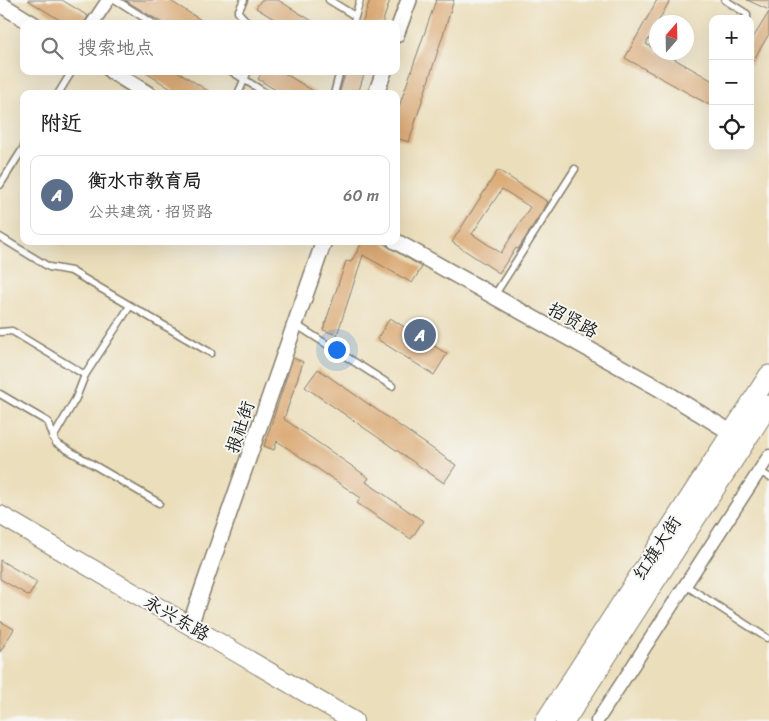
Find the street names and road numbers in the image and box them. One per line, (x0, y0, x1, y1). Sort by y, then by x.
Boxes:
street label: 招贤路 (542, 293, 604, 347)
street label: 报社街 (216, 396, 264, 458)
street label: 红旗大街 (624, 509, 690, 587)
street label: 永兴东路 (138, 586, 216, 650)

